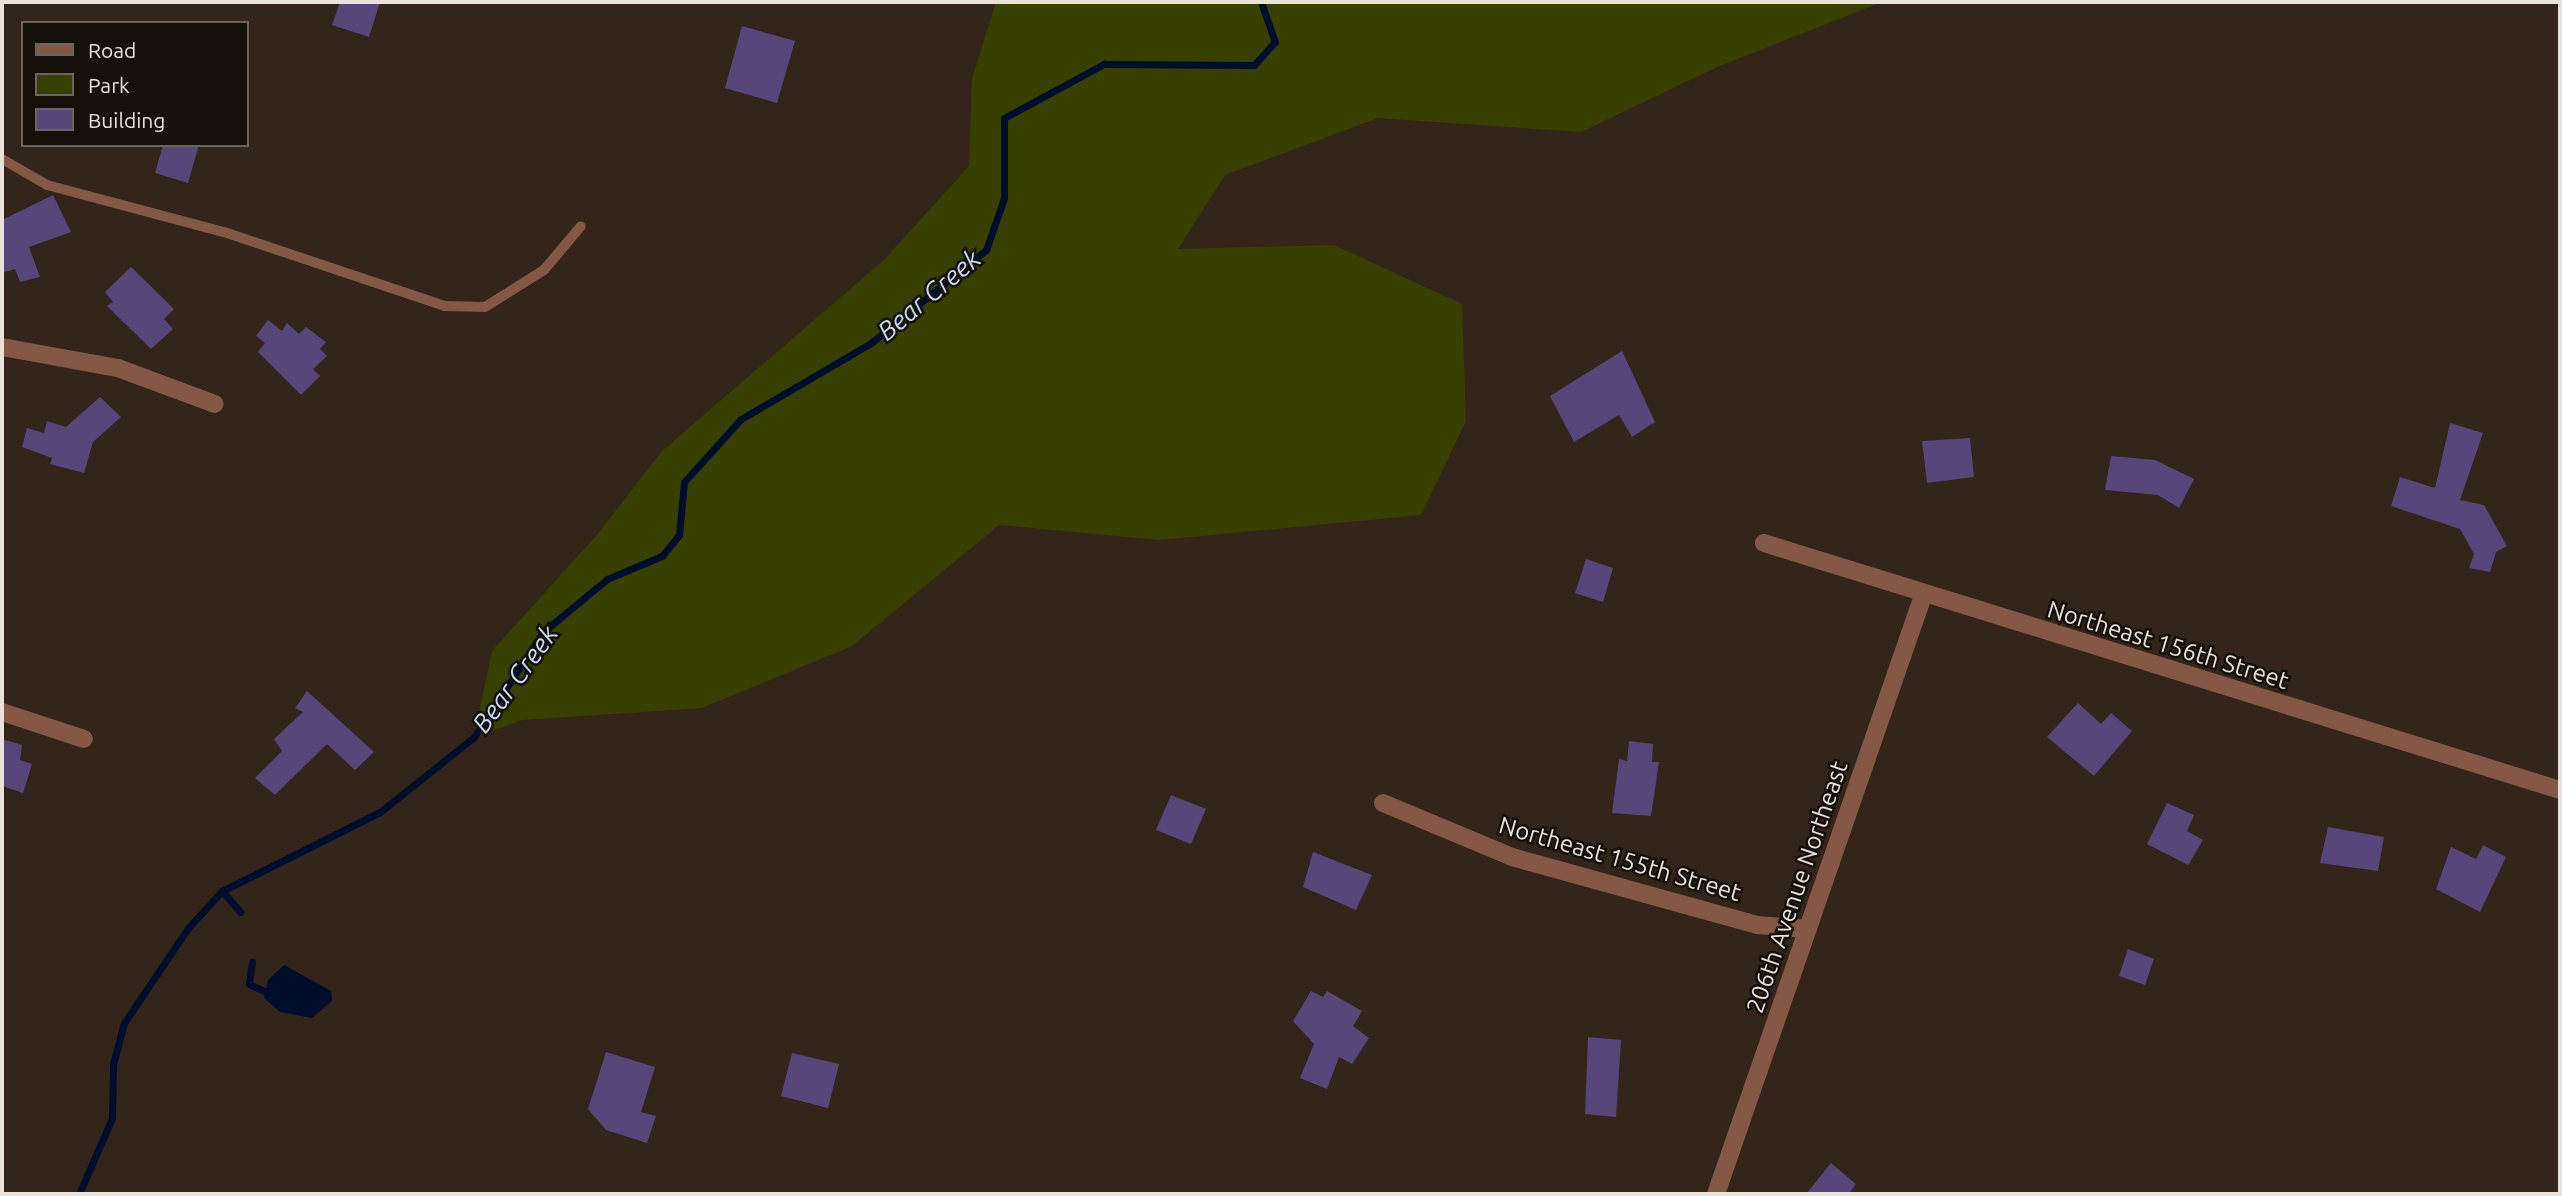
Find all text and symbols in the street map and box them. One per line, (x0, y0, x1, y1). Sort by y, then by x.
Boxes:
legend (21, 21, 248, 147)
text: Road (88, 38, 136, 62)
text: Park (88, 73, 130, 97)
text: Building (88, 108, 165, 132)
water label: Bear Creek (871, 243, 987, 347)
street label: Northeast 156th Street (2044, 595, 2292, 695)
water label: Bear Creek (466, 619, 564, 739)
street label: 206th Avenue Northeast (1740, 757, 1854, 1017)
street label: Northeast 155th Street (1496, 811, 1744, 907)

